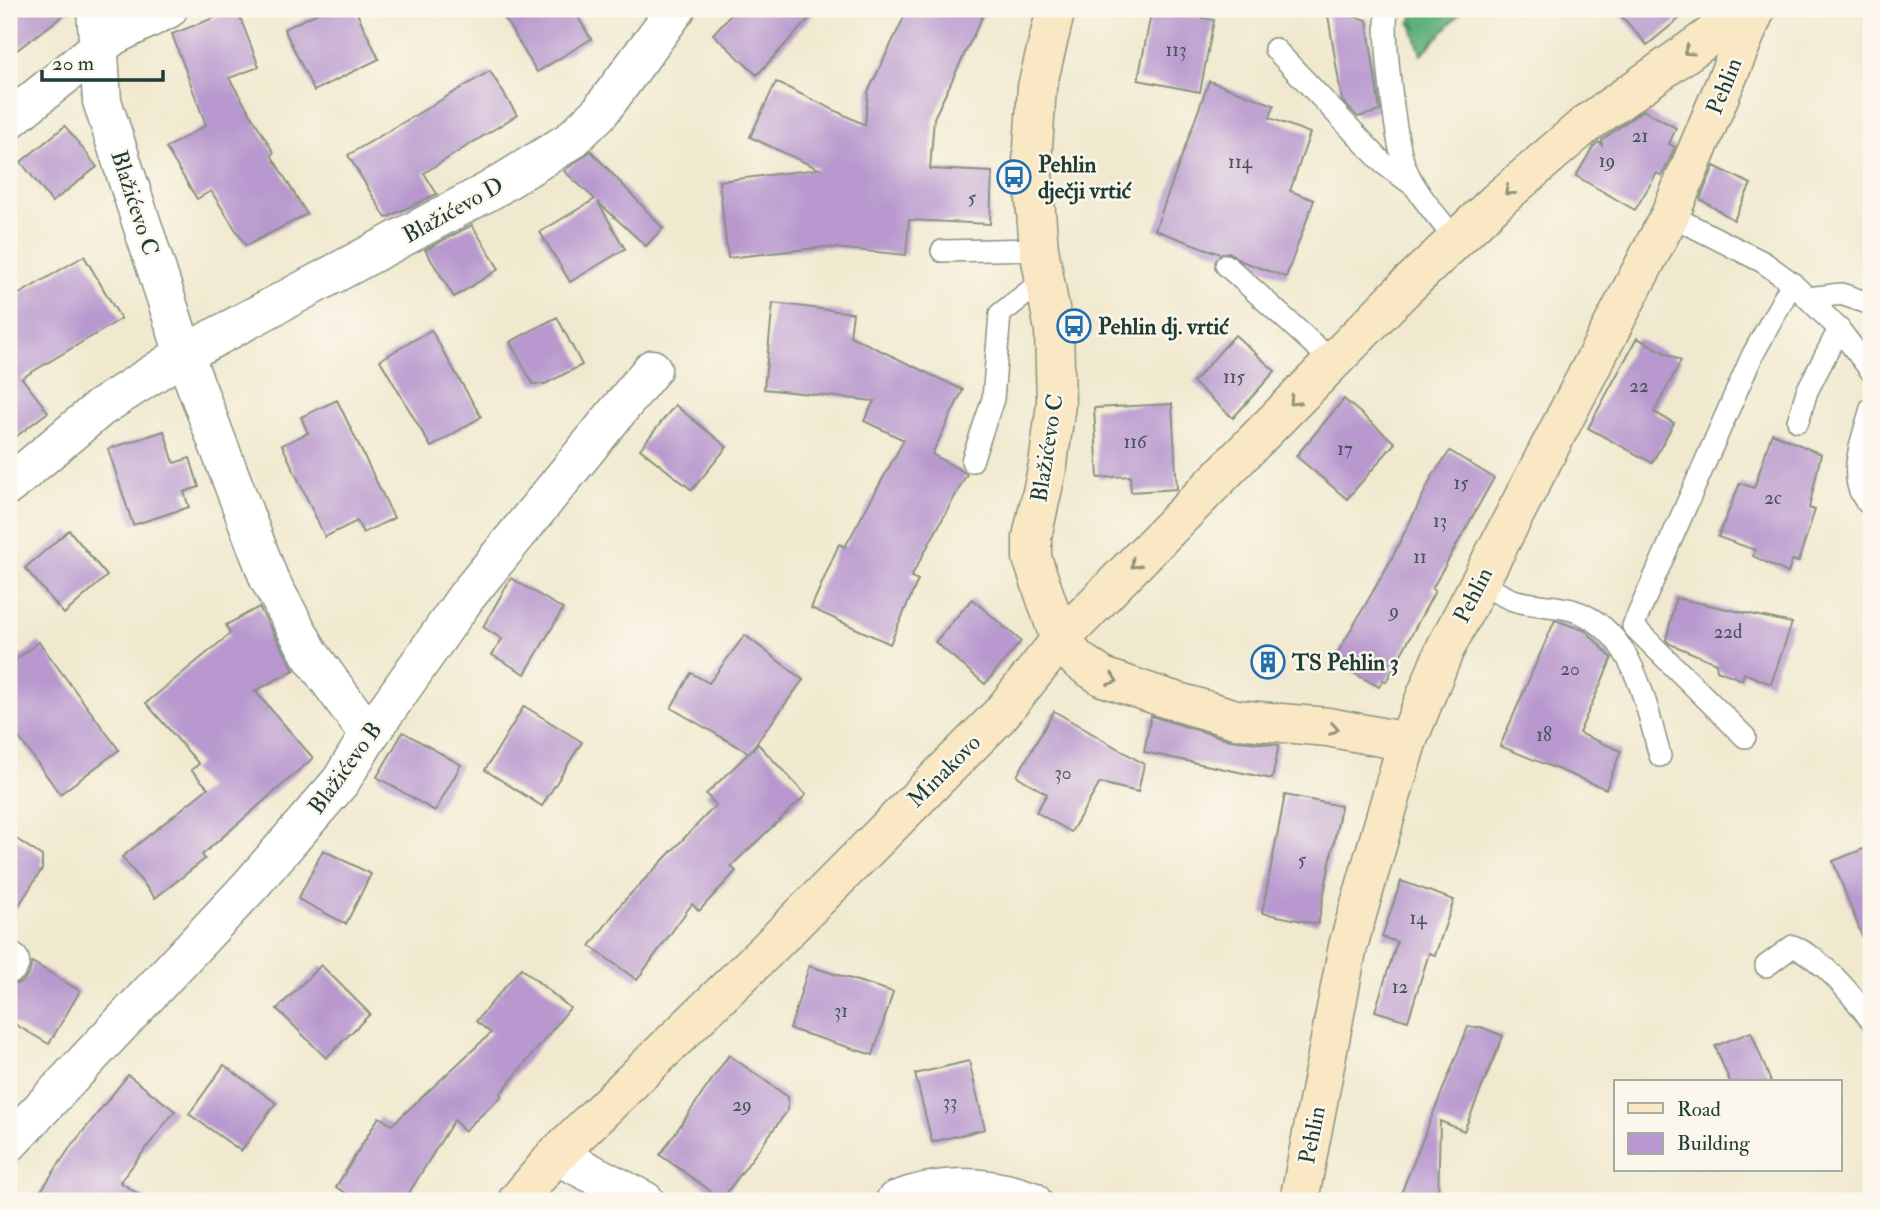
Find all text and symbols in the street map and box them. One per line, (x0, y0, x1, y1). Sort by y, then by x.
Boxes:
scale bar (42, 38, 163, 82)
house number: 113 (1166, 38, 1186, 62)
one-way arrow (1683, 43, 1696, 55)
text: 20 m (52, 50, 94, 77)
street label: Pehlin (1700, 53, 1748, 119)
house number: 21 (1632, 124, 1648, 148)
street label: Blažićevo C (104, 147, 166, 259)
house number: 19 (1599, 149, 1615, 173)
place label: Pehlin dječji vrtić (1038, 150, 1132, 205)
house number: 114 (1228, 150, 1253, 174)
bus stop icon: Pehlin dječji vrtić (995, 158, 1033, 196)
street label: Blažićevo D (398, 170, 508, 250)
one-way arrow (1504, 183, 1517, 195)
house number: 5 (968, 186, 977, 210)
bus stop icon: Pehlin dj. vrtić (1055, 307, 1093, 345)
place label: Pehlin dj. vrtić (1098, 312, 1229, 341)
house number: 115 (1223, 365, 1246, 389)
house number: 22 (1629, 374, 1649, 398)
street label: Blažićevo C (1024, 392, 1070, 504)
one-way arrow (1289, 393, 1302, 406)
house number: 116 (1123, 430, 1148, 454)
house number: 17 (1337, 437, 1353, 461)
house number: 15 (1453, 471, 1469, 495)
house number: 2c (1764, 486, 1782, 510)
house number: 13 (1433, 509, 1447, 533)
house number: 11 (1413, 545, 1427, 569)
one-way arrow (1130, 555, 1143, 568)
street label: Pehlin (1447, 562, 1499, 628)
house number: 9 (1387, 599, 1399, 623)
house number: 22d (1714, 620, 1743, 644)
building icon: TS Pehlin 3 (1249, 643, 1287, 681)
place label: TS Pehlin 3 (1291, 648, 1399, 677)
house number: 20 (1560, 657, 1580, 681)
one-way arrow (1107, 672, 1119, 686)
street label: Blažićevo B (302, 716, 388, 820)
one-way arrow (1328, 721, 1340, 736)
house number: 18 (1536, 723, 1552, 747)
street label: Minakovo (901, 728, 987, 814)
house number: 30 (1054, 761, 1072, 785)
house number: 5 (1298, 848, 1307, 872)
house number: 14 (1409, 906, 1427, 930)
house number: 12 (1392, 975, 1408, 999)
house number: 31 (834, 999, 848, 1023)
legend (1614, 1080, 1842, 1172)
house number: 33 (943, 1090, 957, 1114)
house number: 29 (732, 1093, 752, 1117)
text: Road (1677, 1096, 1722, 1123)
street label: Pehlin (1292, 1103, 1332, 1166)
text: Building (1677, 1130, 1750, 1157)

